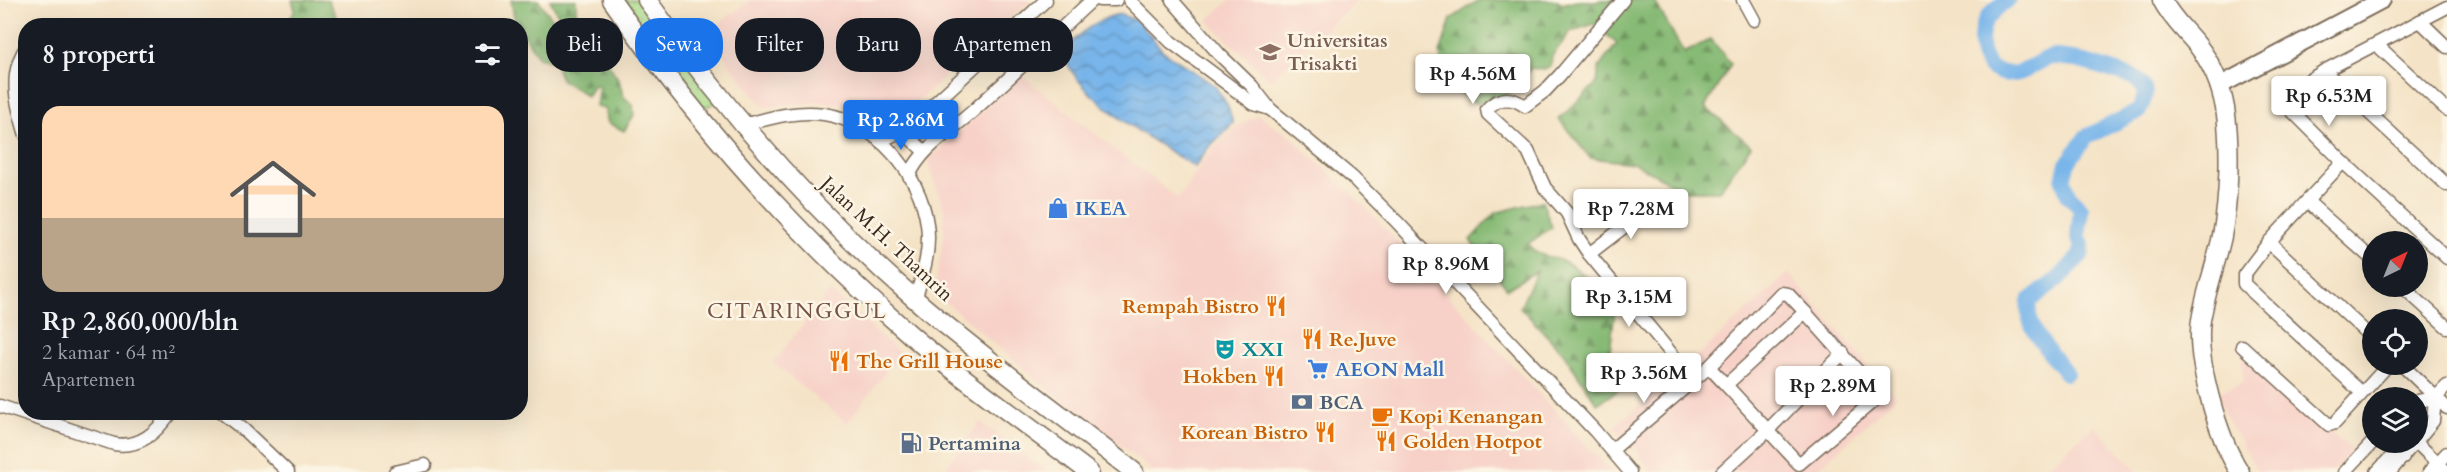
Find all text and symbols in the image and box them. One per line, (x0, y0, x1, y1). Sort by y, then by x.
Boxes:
chip: Beli (546, 18, 623, 72)
chip: Sewa (635, 18, 723, 72)
chip: Filter (735, 18, 824, 72)
chip: Baru (836, 18, 921, 72)
chip: Apartemen (933, 18, 1073, 72)
place label: Universitas Trisakti (1287, 27, 1388, 77)
text: 8 properti (42, 37, 155, 72)
icon: filters (471, 38, 504, 71)
school or university icon: Universitas Trisakti (1258, 40, 1282, 64)
pin: Rp 4.56M (1411, 54, 1535, 105)
text: Rp 4.56M (1429, 60, 1517, 87)
pin: Rp 6.53M (2267, 76, 2391, 127)
text: Rp 6.53M (2285, 82, 2373, 109)
pin: Rp 2.86M (839, 100, 963, 151)
text: Rp 2.86M (857, 106, 945, 133)
icon: home (219, 145, 327, 253)
street label: Jalan M.H. Thamrin (813, 168, 960, 308)
pin: Rp 7.28M (1569, 189, 1693, 240)
place label: IKEA (1075, 195, 1127, 222)
text: Rp 7.28M (1587, 195, 1675, 222)
shop icon: IKEA (1046, 196, 1070, 220)
north arrow (2362, 231, 2428, 297)
map controls (2362, 231, 2428, 453)
pin: Rp 8.96M (1384, 244, 1508, 295)
text: Rp 8.96M (1402, 250, 1490, 277)
pin: Rp 3.15M (1567, 277, 1691, 328)
text: Rp 3.15M (1585, 283, 1673, 310)
place label: Rempah Bistro (1122, 293, 1259, 320)
restaurant icon: Rempah Bistro (1264, 294, 1288, 318)
district label: CITARINGGUL (707, 296, 887, 326)
text: Rp 2,860,000/bln (42, 304, 239, 339)
button: locate (2362, 309, 2428, 375)
place label: Re.Juve (1329, 326, 1397, 353)
restaurant icon: Re.Juve (1300, 327, 1324, 351)
place label: XXI (1242, 336, 1283, 363)
theatre icon: XXI (1213, 337, 1237, 361)
text: 2 kamar · 64 m² (42, 339, 175, 366)
place label: The Grill House (856, 348, 1003, 375)
restaurant icon: The Grill House (827, 349, 851, 373)
pin: Rp 3.56M (1582, 353, 1706, 404)
place label: AEON Mall (1335, 356, 1445, 383)
supermarket icon: AEON Mall (1306, 357, 1330, 381)
text: Rp 3.56M (1600, 359, 1688, 386)
place label: Hokben (1183, 363, 1257, 390)
restaurant icon: Hokben (1262, 364, 1286, 388)
text: Apartemen (42, 366, 136, 393)
pin: Rp 2.89M (1771, 366, 1895, 417)
text: Rp 2.89M (1789, 372, 1877, 399)
button: layers (2362, 387, 2428, 453)
place label: BCA (1319, 389, 1364, 416)
bank icon: BCA (1290, 390, 1314, 414)
place label: Kopi Kenangan (1399, 403, 1543, 430)
cafe icon: Kopi Kenangan (1370, 404, 1394, 428)
place label: Korean Bistro (1181, 419, 1308, 446)
restaurant icon: Korean Bistro (1313, 420, 1337, 444)
place label: Golden Hotpot (1403, 428, 1542, 455)
restaurant icon: Golden Hotpot (1374, 429, 1398, 453)
place label: Pertamina (928, 430, 1021, 457)
fuel station icon: Pertamina (899, 431, 923, 455)

